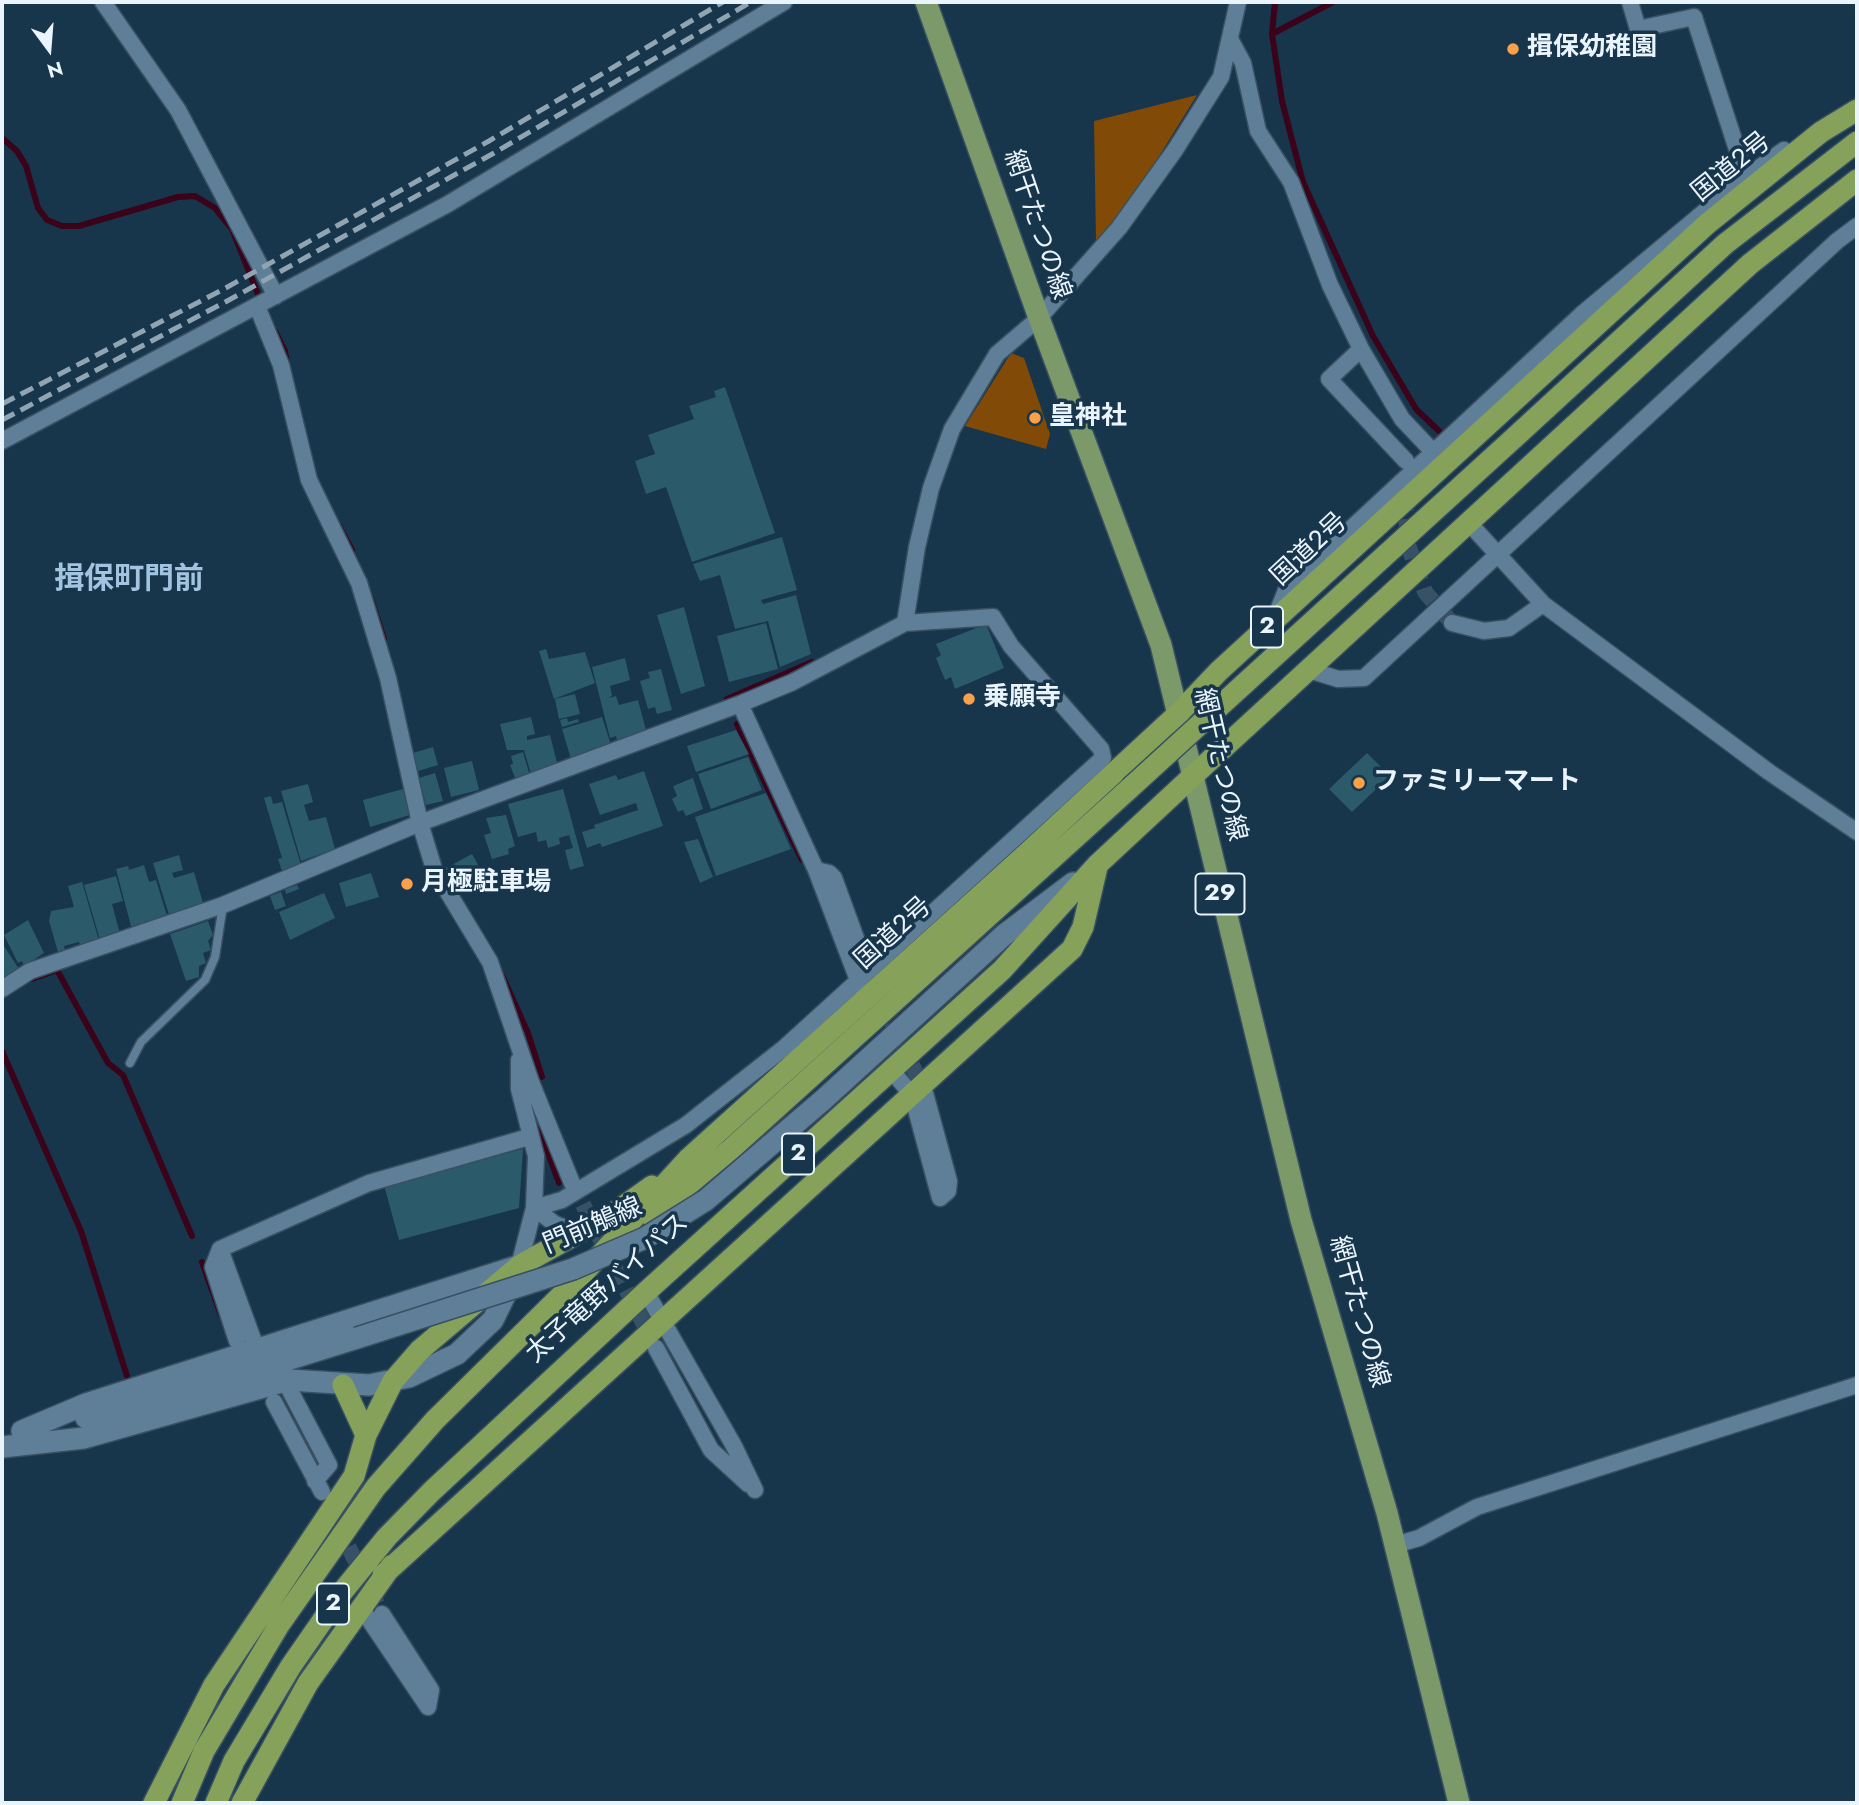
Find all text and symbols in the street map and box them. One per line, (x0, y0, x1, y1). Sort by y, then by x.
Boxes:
north arrow (14, 14, 84, 84)
place label: 揖保幼稚園 (1527, 33, 1657, 65)
marker: 揖保幼稚園 (1505, 41, 1521, 57)
text: N (44, 55, 66, 85)
street label: 国道2号 (1686, 127, 1778, 209)
street label: 網干たつの線 (996, 146, 1076, 304)
place label: 皇神社 (1049, 402, 1127, 434)
marker: 皇神社 (1027, 410, 1043, 426)
street label: 国道2号 (1265, 507, 1355, 593)
district label: 揖保町門前 (54, 563, 204, 599)
road number: 2 (1251, 606, 1283, 648)
place label: 乗願寺 (983, 683, 1061, 715)
street label: 網干たつの線 (1186, 685, 1252, 845)
marker: 乗願寺 (961, 691, 977, 707)
place label: ファミリーマート (1373, 767, 1581, 799)
marker: ファミリーマート (1351, 775, 1367, 791)
place label: 月極駐車場 (421, 868, 551, 900)
road number: 29 (1196, 874, 1244, 914)
marker: 月極駐車場 (399, 876, 415, 892)
street label: 国道2号 (849, 891, 939, 977)
road number: 2 (782, 1134, 814, 1174)
street label: 門前鵤線 (539, 1192, 647, 1262)
street label: 太子竜野バイパス (520, 1208, 696, 1370)
street label: 網干たつの線 (1322, 1233, 1394, 1391)
road number: 2 (317, 1584, 349, 1624)

